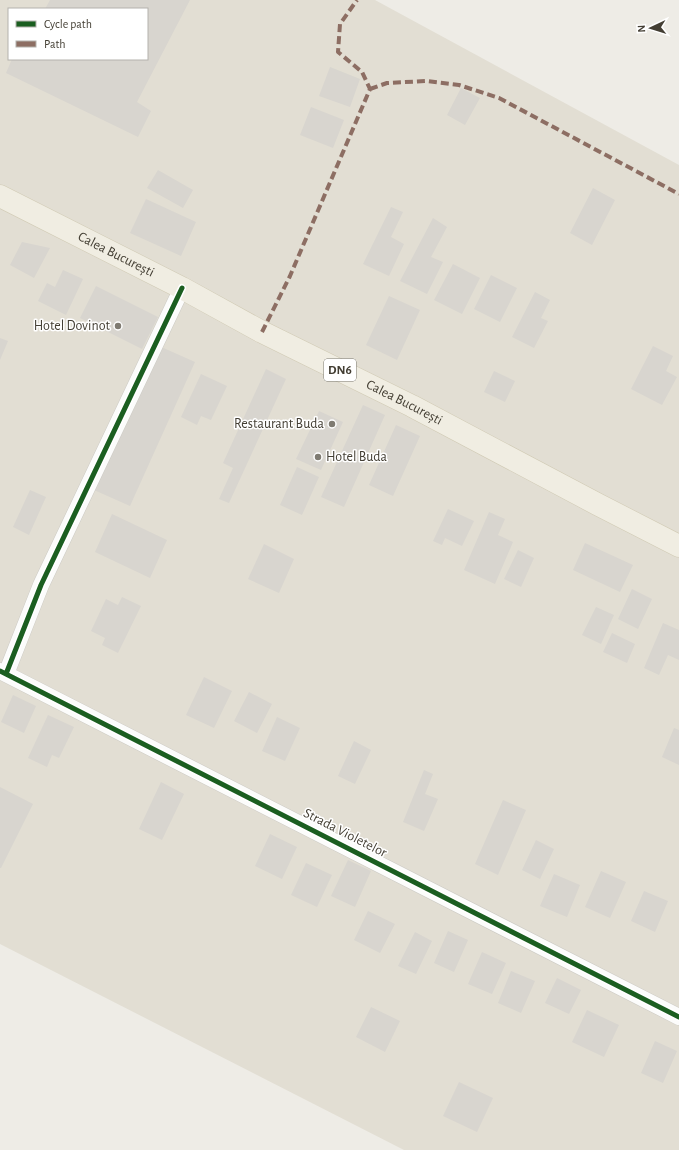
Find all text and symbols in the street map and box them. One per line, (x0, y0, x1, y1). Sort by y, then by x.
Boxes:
legend (8, 8, 148, 60)
north arrow (631, 8, 671, 48)
text: Cycle path (44, 18, 92, 31)
text: N (636, 24, 647, 33)
text: Path (44, 38, 66, 50)
street label: Calea București (76, 230, 156, 280)
place label: Hotel Dovinot (34, 319, 111, 333)
marker: Hotel Dovinot (113, 321, 123, 331)
road number: DN6 (324, 359, 356, 381)
street label: Calea București (364, 377, 445, 428)
place label: Restaurant Buda (234, 417, 325, 431)
marker: Restaurant Buda (327, 419, 337, 429)
place label: Hotel Buda (326, 450, 388, 464)
marker: Hotel Buda (313, 452, 323, 462)
street label: Strada Violetelor (301, 806, 389, 860)

